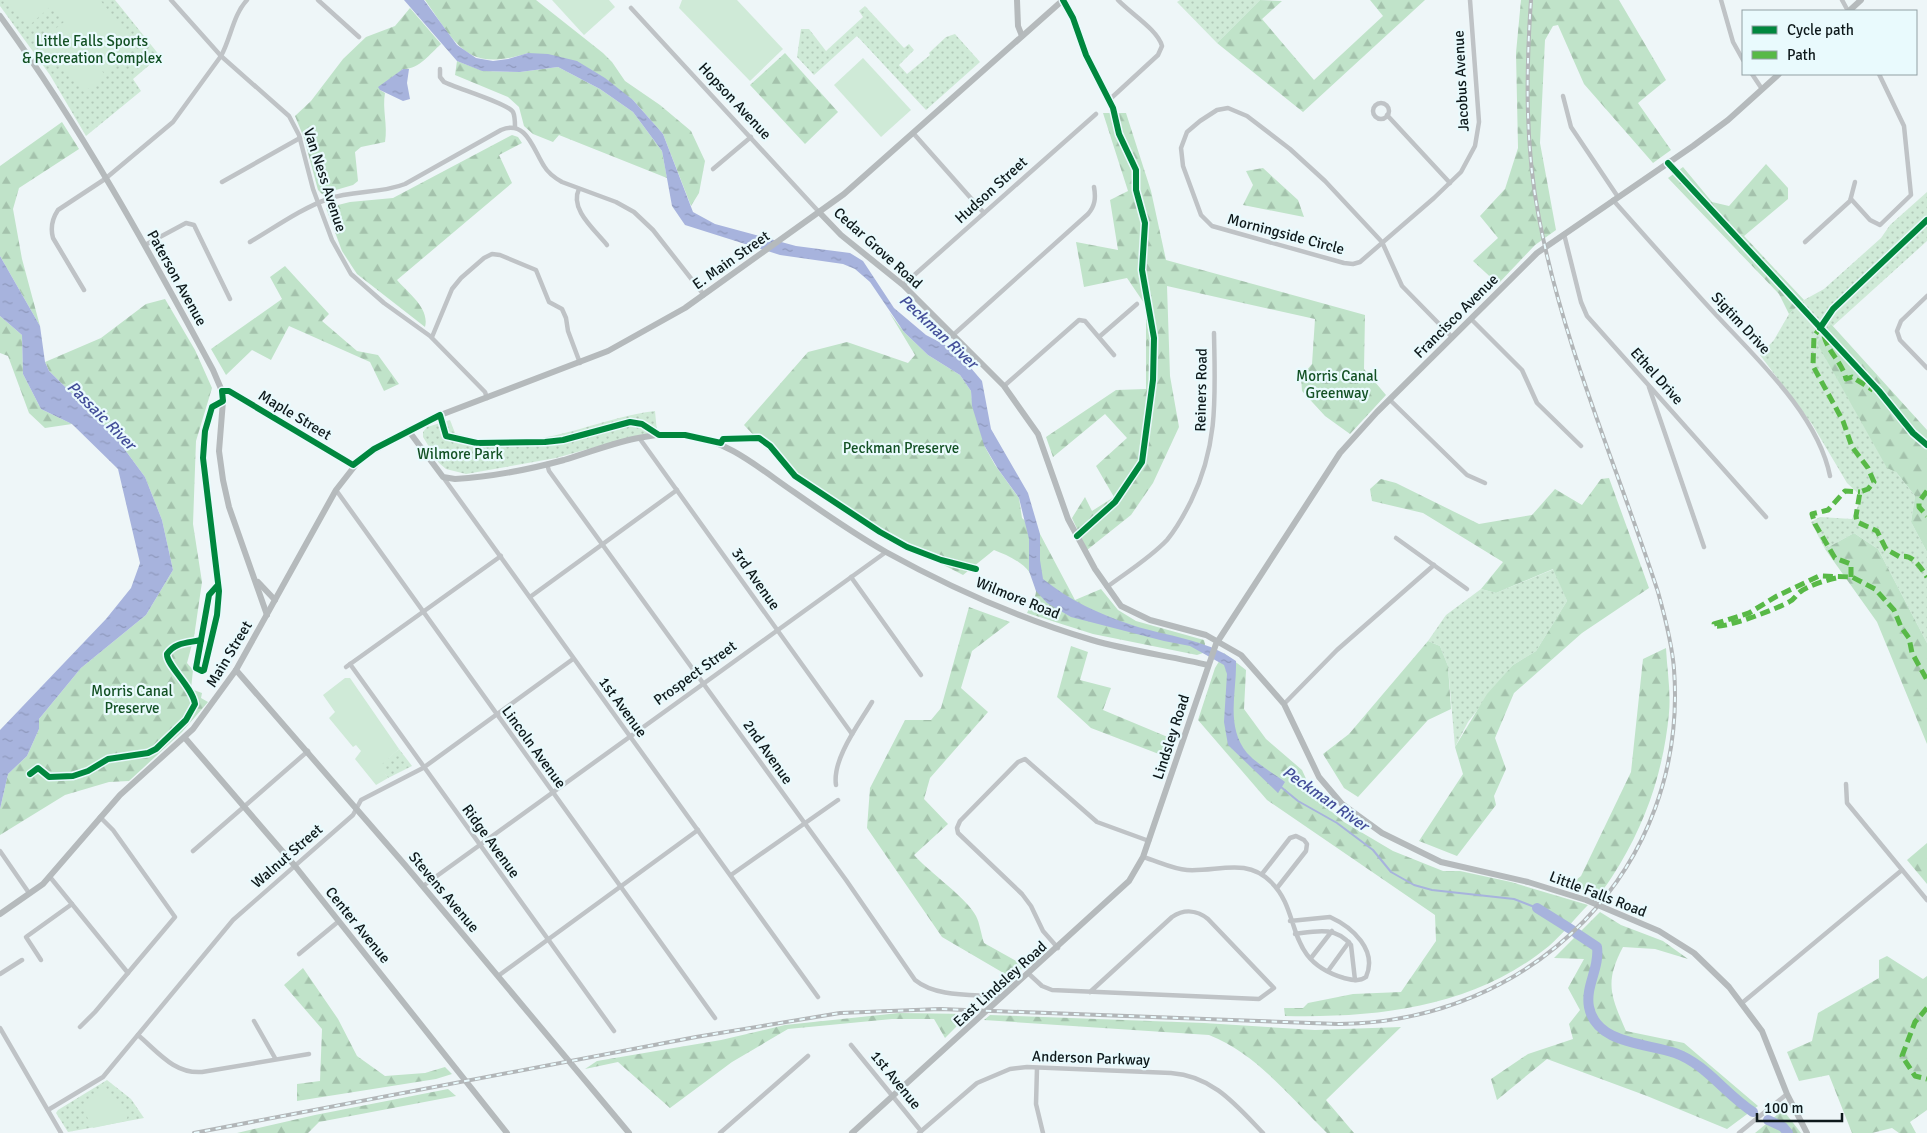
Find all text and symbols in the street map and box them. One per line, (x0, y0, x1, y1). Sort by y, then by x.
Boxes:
legend (1742, 10, 1917, 75)
text: Cycle path (1787, 21, 1854, 39)
street label: Jacobus Avenue (1449, 30, 1473, 132)
park label: Little Falls Sports & Recreation Complex (22, 32, 162, 67)
text: Path (1787, 46, 1816, 64)
street label: Hopson Avenue (695, 59, 775, 143)
street label: Van Ness Avenue (300, 126, 350, 234)
street label: Hudson Street (951, 153, 1031, 227)
street label: Cedar Grove Road (830, 204, 926, 292)
street label: Morningside Circle (1226, 210, 1346, 258)
street label: Paterson Avenue (143, 227, 211, 329)
street label: E. Main Street (689, 227, 773, 293)
street label: Francisco Avenue (1410, 270, 1502, 362)
street label: Sigtim Drive (1708, 288, 1774, 358)
water label: Peckman River (895, 290, 983, 375)
street label: Ethel Drive (1627, 344, 1687, 408)
street label: Reiners Road (1191, 348, 1211, 432)
park label: Morris Canal Greenway (1296, 367, 1378, 402)
water label: Passaic River (63, 377, 141, 456)
street label: Maple Street (255, 386, 335, 444)
park label: Peckman Preserve (843, 439, 959, 457)
park label: Wilmore Park (417, 445, 503, 463)
street label: 3rd Avenue (728, 544, 784, 614)
street label: Wilmore Road (973, 573, 1063, 623)
street label: Main Street (202, 617, 256, 691)
street label: Prospect Street (650, 637, 740, 709)
street label: 1st Avenue (595, 673, 651, 741)
park label: Morris Canal Preserve (91, 682, 173, 717)
street label: Lindsley Road (1149, 692, 1193, 782)
street label: Lincoln Avenue (498, 702, 570, 792)
street label: 2nd Avenue (739, 716, 797, 788)
water label: Peckman River (1279, 762, 1374, 837)
street label: Ridge Avenue (458, 801, 524, 881)
street label: Walnut Street (248, 820, 326, 892)
street label: Stevens Avenue (405, 848, 483, 936)
street label: Little Falls Road (1547, 867, 1649, 921)
street label: Center Avenue (322, 883, 394, 967)
street label: East Lindsley Road (950, 937, 1050, 1031)
street label: 1st Avenue (867, 1047, 925, 1113)
street label: Anderson Parkway (1032, 1047, 1150, 1069)
scale bar (1757, 1090, 1842, 1122)
text: 100 m (1764, 1099, 1804, 1117)

